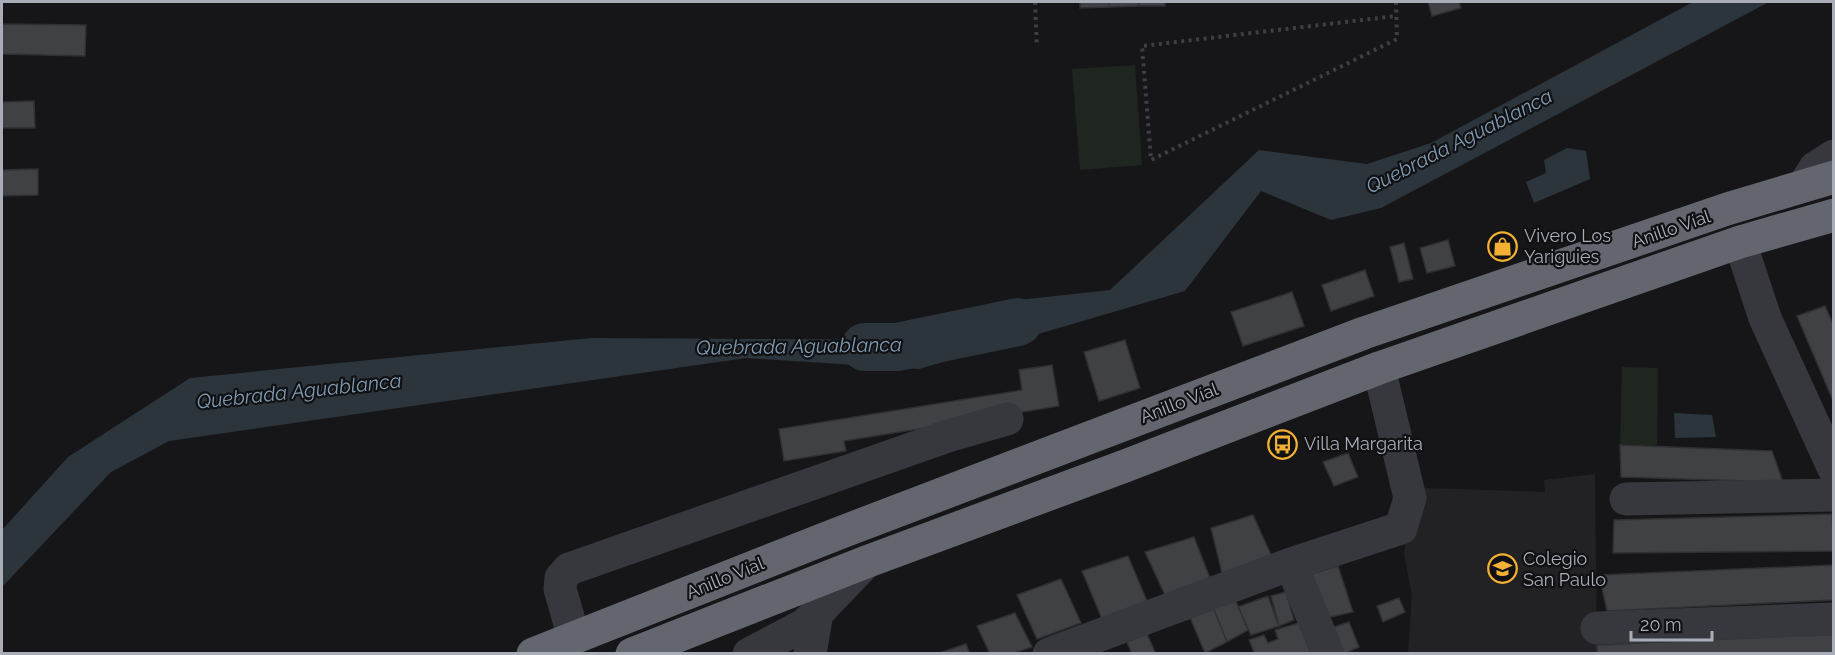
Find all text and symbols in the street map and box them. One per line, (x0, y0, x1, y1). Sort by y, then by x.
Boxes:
water label: Quebrada Aguablanca (1362, 84, 1556, 198)
street label: Anillo Víal (1629, 205, 1713, 252)
place label: Vivero Los Yariguies (1524, 225, 1611, 267)
shop icon: Vivero Los Yariguies (1487, 230, 1519, 262)
water label: Quebrada Aguablanca (696, 332, 902, 360)
water label: Quebrada Aguablanca (195, 368, 403, 414)
street label: Anillo Víal (1137, 378, 1221, 427)
bus stop icon: Villa Margarita (1267, 428, 1299, 460)
place label: Villa Margarita (1304, 433, 1423, 454)
place label: Colegio San Paulo (1523, 548, 1606, 590)
street label: Anillo Víal (683, 552, 767, 603)
school or university icon: Colegio San Paulo (1486, 553, 1518, 585)
scale bar (1631, 604, 1712, 642)
text: 20 m (1640, 614, 1682, 635)

